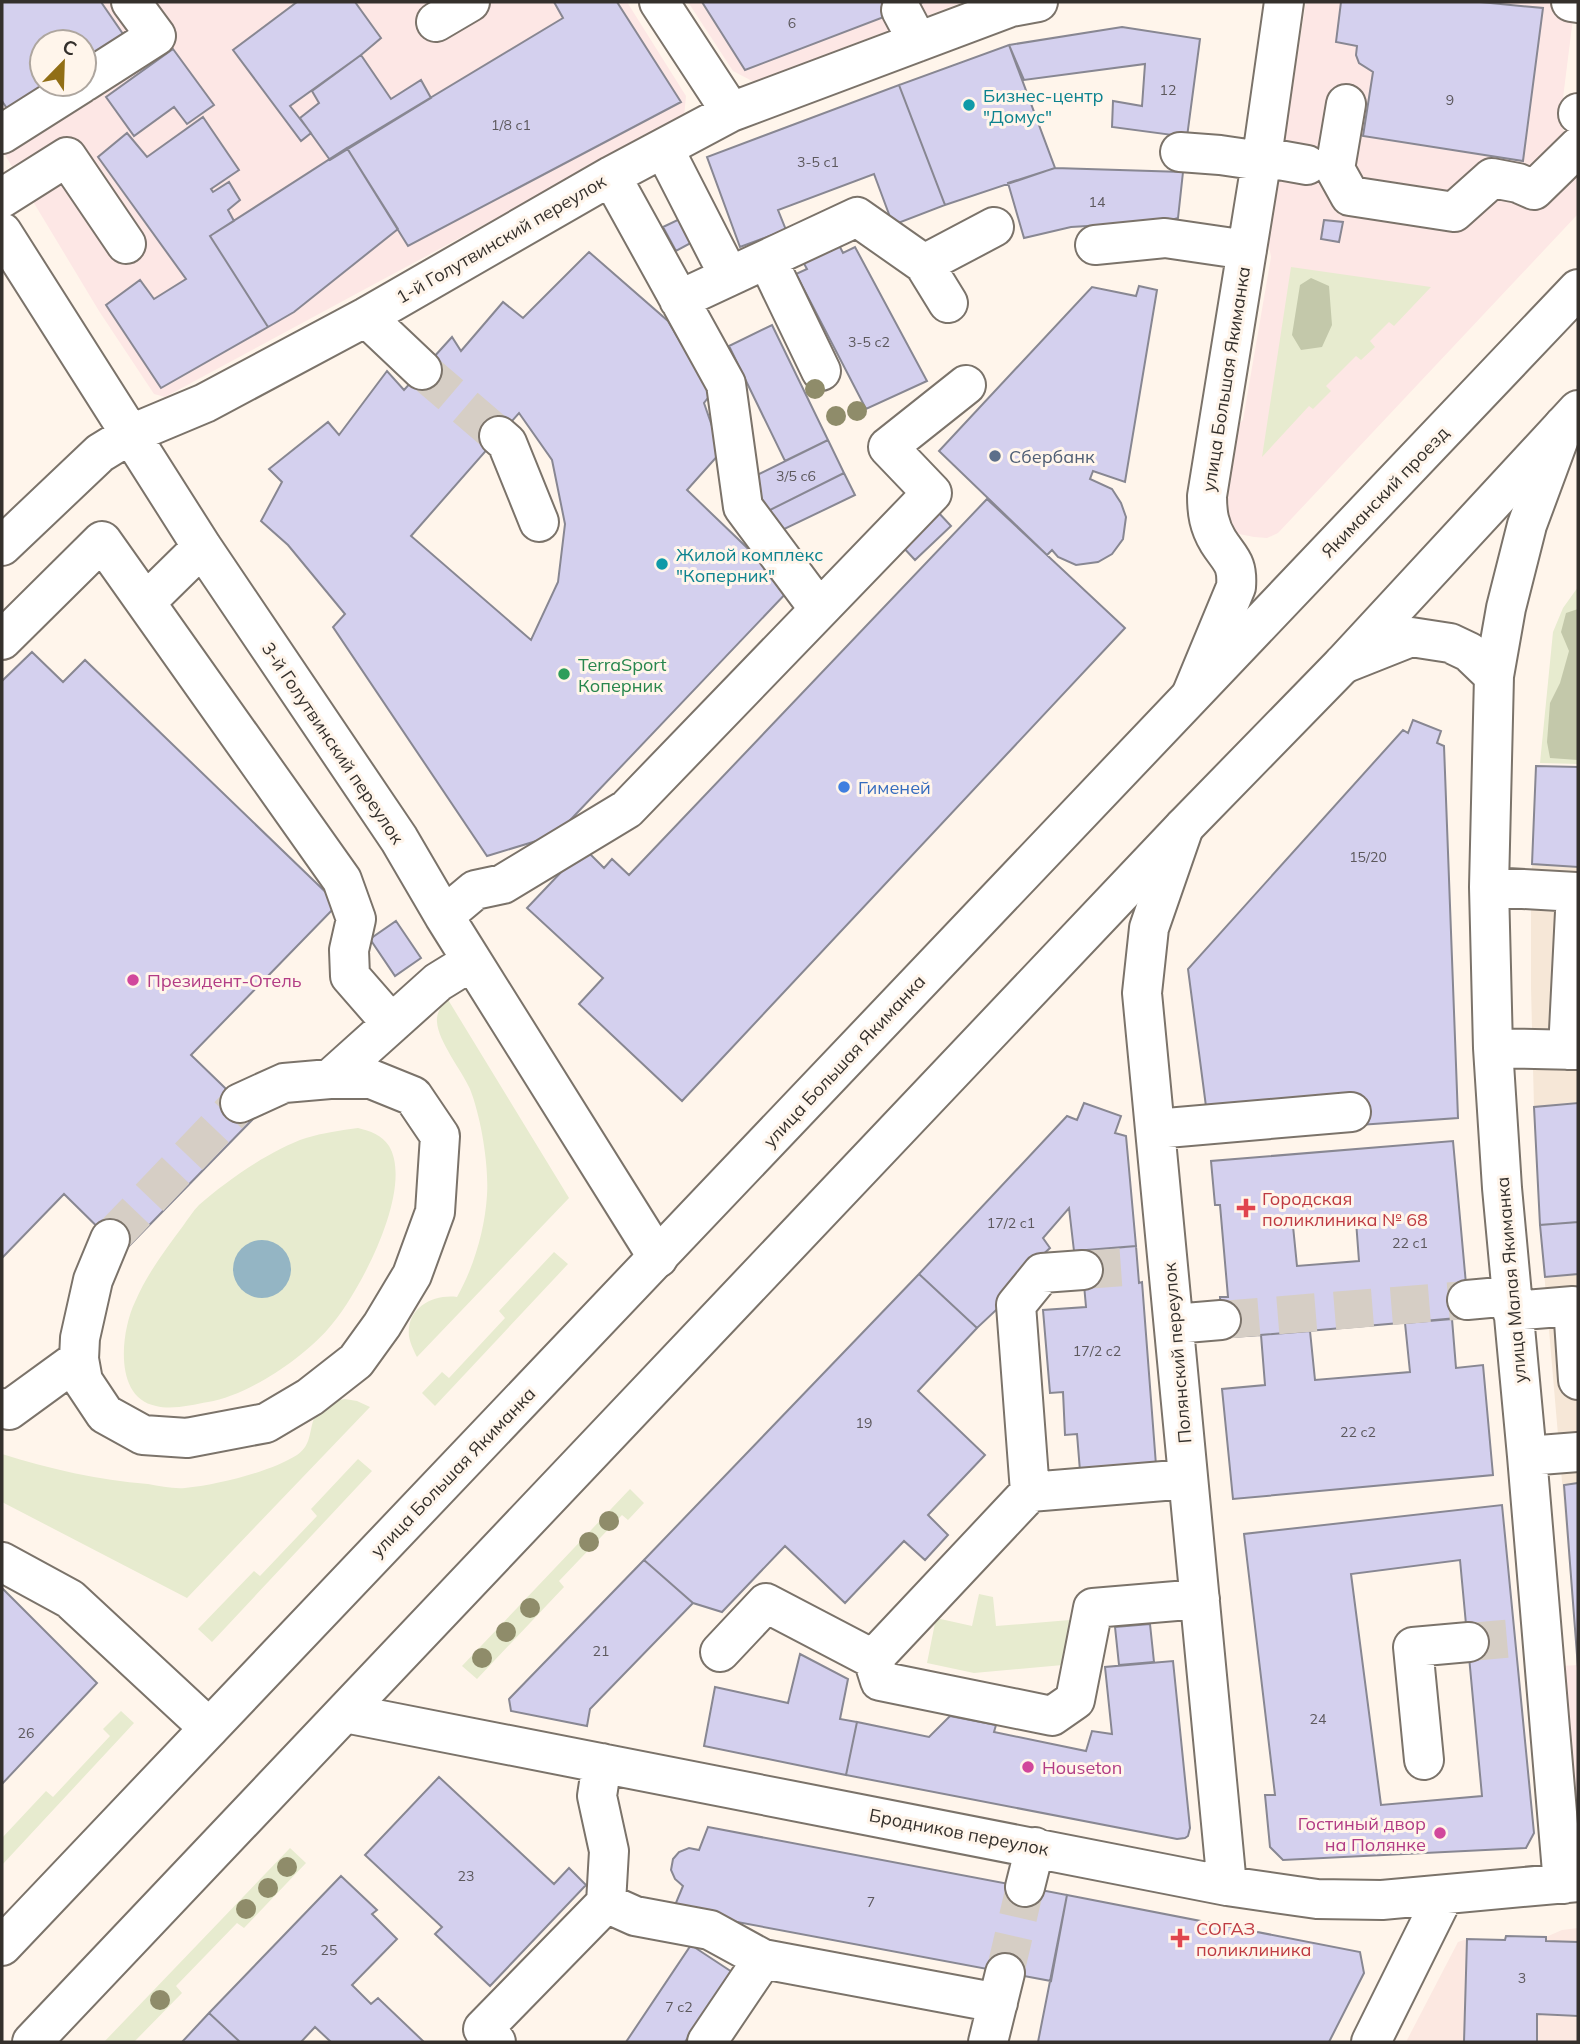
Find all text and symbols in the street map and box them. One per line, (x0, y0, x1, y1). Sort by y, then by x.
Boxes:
house number: 6 (788, 14, 796, 32)
north arrow (28, 28, 98, 98)
text: С (59, 34, 80, 61)
house number: 12 (1160, 81, 1176, 99)
place label: Бизнес-центр "Домус" (983, 84, 1103, 128)
house number: 9 (1446, 91, 1454, 109)
marker: Бизнес-центр "Домус" (961, 97, 977, 113)
house number: 1/8 с1 (491, 116, 531, 134)
house number: 3-5 с1 (797, 153, 839, 171)
street label: 1-й Голутвинский переулок (392, 169, 610, 309)
house number: 14 (1089, 193, 1106, 211)
street label: улица Большая Якиманка (1197, 265, 1255, 493)
house number: 3-5 с2 (848, 333, 890, 351)
street label: Якиманский проезд (1316, 421, 1454, 563)
place label: Сбербанк (1009, 445, 1095, 468)
marker: Сбербанк (987, 448, 1003, 464)
house number: 3/5 с6 (776, 467, 816, 485)
place label: Жилой комплекс "Коперник" (676, 543, 823, 587)
marker: Жилой комплекс "Коперник" (654, 556, 670, 572)
street label: 3-й Голутвинский переулок (257, 638, 409, 849)
place label: TerraSport Коперник (578, 653, 667, 697)
marker: TerraSport Коперник (556, 666, 572, 682)
place label: Гименей (858, 776, 931, 799)
marker: Гименей (836, 779, 852, 795)
house number: 15/20 (1349, 848, 1387, 866)
place label: Президент-Отель (147, 969, 302, 992)
street label: улица Большая Якиманка (758, 970, 930, 1152)
marker: Президент-Отель (125, 972, 141, 988)
street label: улица Малая Якиманка (1491, 1176, 1531, 1384)
place label: Городская поликлиника № 68 (1262, 1187, 1428, 1231)
marker: Городская поликлиника № 68 (1236, 1198, 1256, 1218)
house number: 17/2 с1 (987, 1214, 1035, 1232)
house number: 22 с1 (1392, 1234, 1428, 1252)
street label: Полянский переулок (1158, 1261, 1196, 1444)
house number: 17/2 с2 (1073, 1342, 1121, 1360)
street label: улица Большая Якиманка (366, 1382, 540, 1562)
house number: 19 (856, 1414, 872, 1432)
house number: 22 с2 (1340, 1423, 1376, 1441)
house number: 21 (593, 1642, 609, 1660)
house number: 24 (1310, 1710, 1327, 1728)
house number: 26 (18, 1724, 34, 1742)
place label: Houseton (1042, 1756, 1122, 1779)
marker: Houseton (1020, 1759, 1036, 1775)
street label: Бродников переулок (867, 1803, 1051, 1861)
place label: Гостиный двор на Полянке (1298, 1812, 1426, 1856)
marker: Гостиный двор на Полянке (1432, 1825, 1448, 1841)
house number: 23 (458, 1867, 474, 1885)
house number: 7 (867, 1893, 875, 1911)
place label: СОГАЗ поликлиника (1196, 1917, 1311, 1961)
marker: СОГАЗ поликлиника (1170, 1928, 1190, 1948)
house number: 25 (321, 1941, 337, 1959)
house number: 3 (1518, 1969, 1526, 1987)
house number: 7 с2 (665, 1998, 693, 2016)

